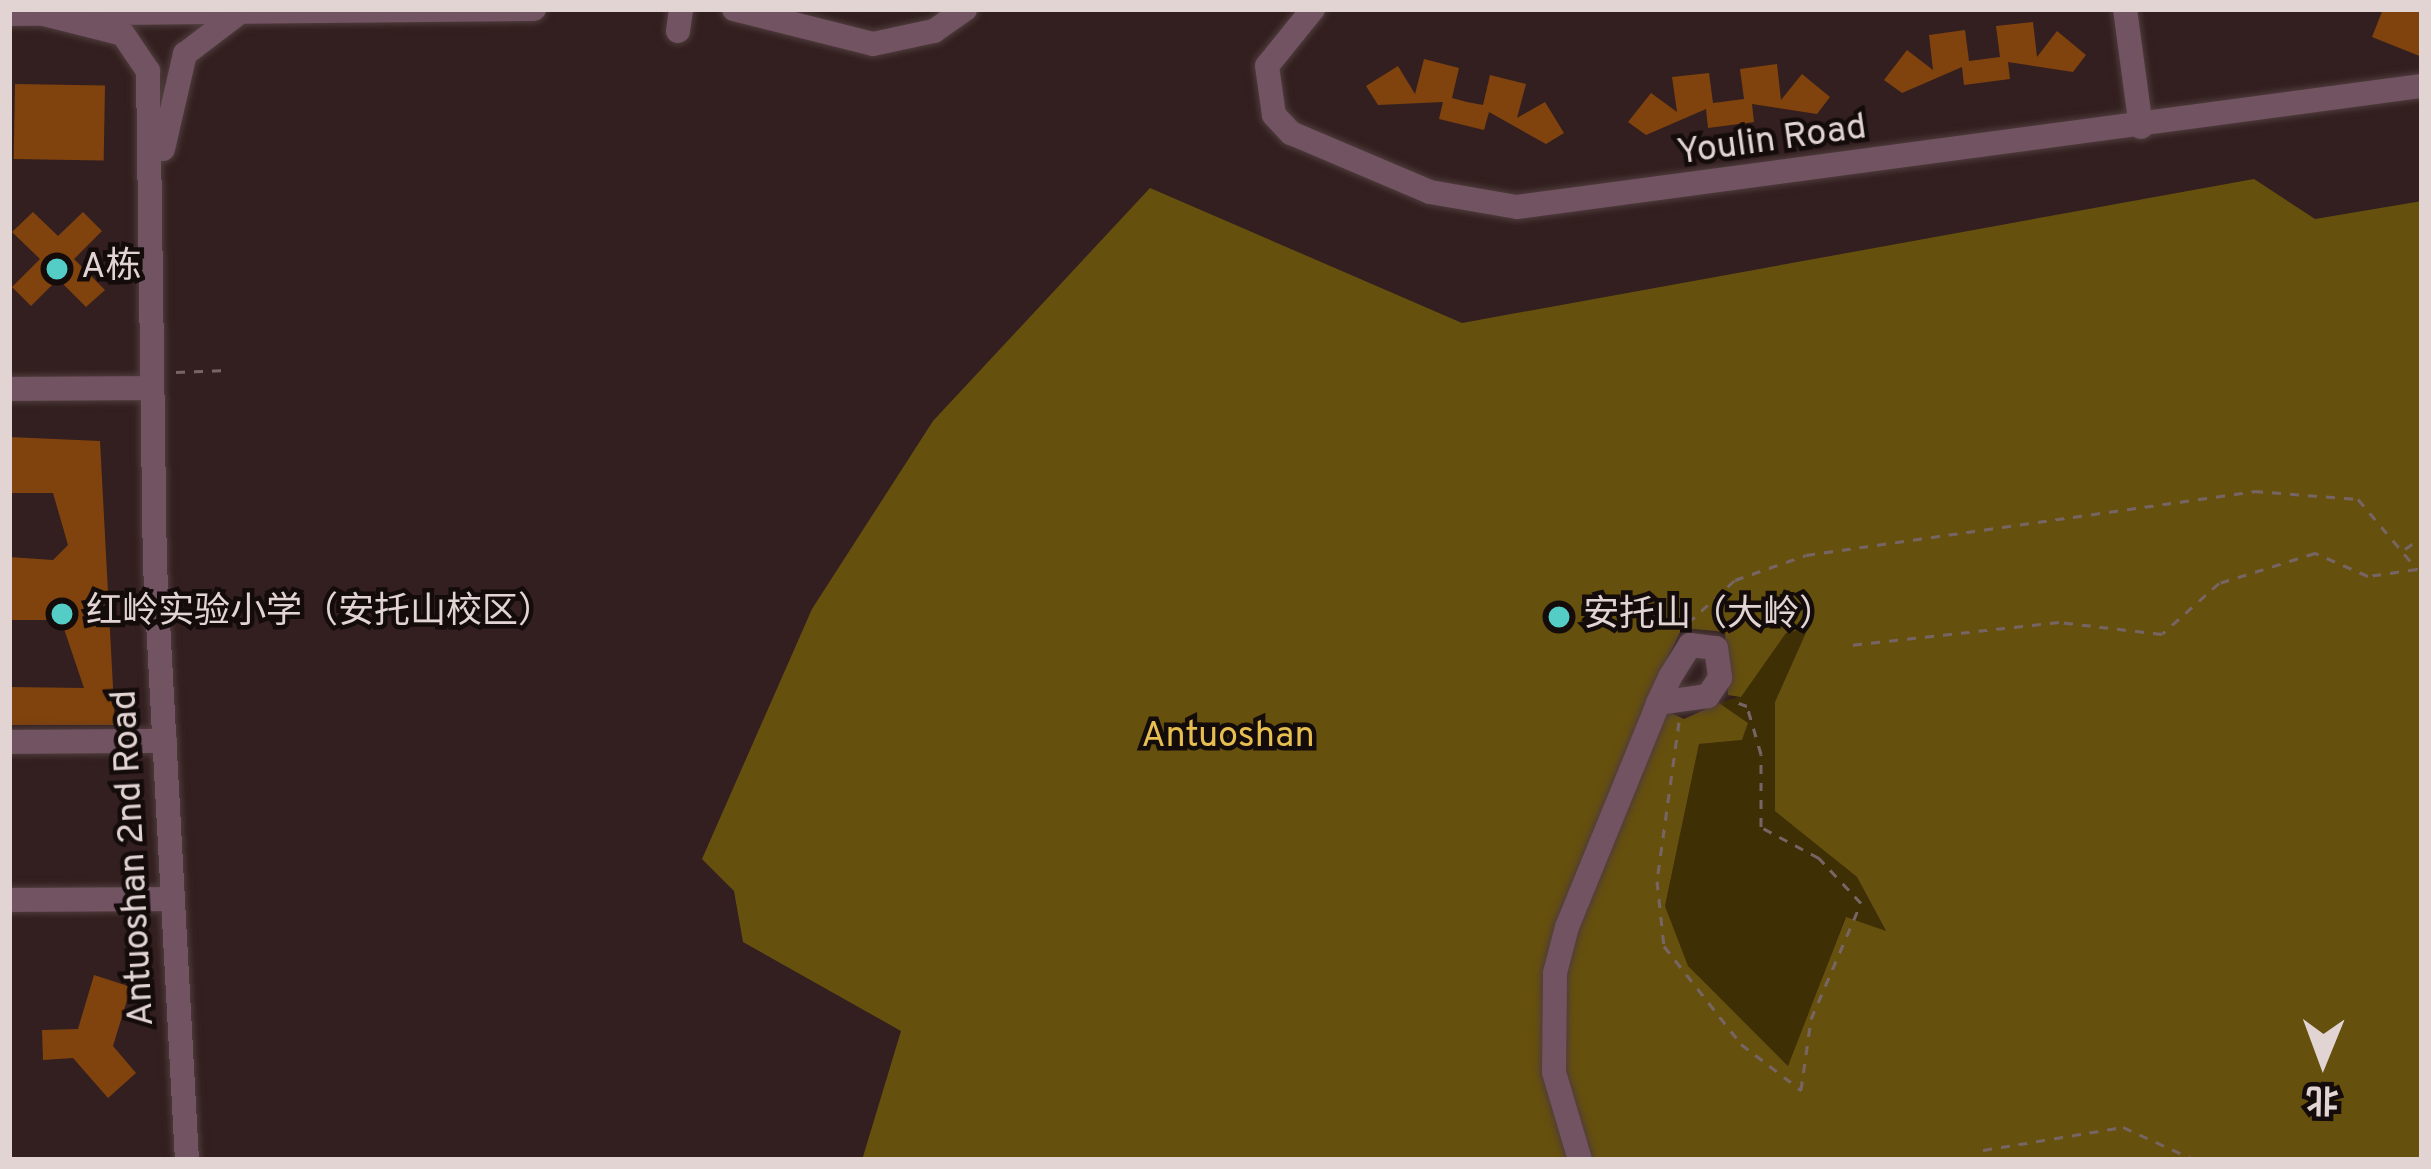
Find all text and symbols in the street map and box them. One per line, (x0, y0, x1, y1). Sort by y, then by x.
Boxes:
street label: Youlin Road (1675, 107, 1869, 177)
place label: A栋 (81, 247, 141, 291)
marker: A栋 (44, 256, 70, 282)
place label: 红岭实验小学（安托山校区） (86, 592, 554, 636)
place label: 安托山（大岭） (1583, 595, 1835, 639)
marker: 红岭实验小学（安托山校区） (49, 601, 75, 627)
marker: 安托山（大岭） (1546, 604, 1572, 630)
street label: Antuoshan 2nd Road (105, 689, 165, 1027)
park label: Antuoshan (1141, 716, 1315, 760)
north arrow (2263, 1001, 2383, 1121)
text: 北 (2306, 1076, 2339, 1118)

